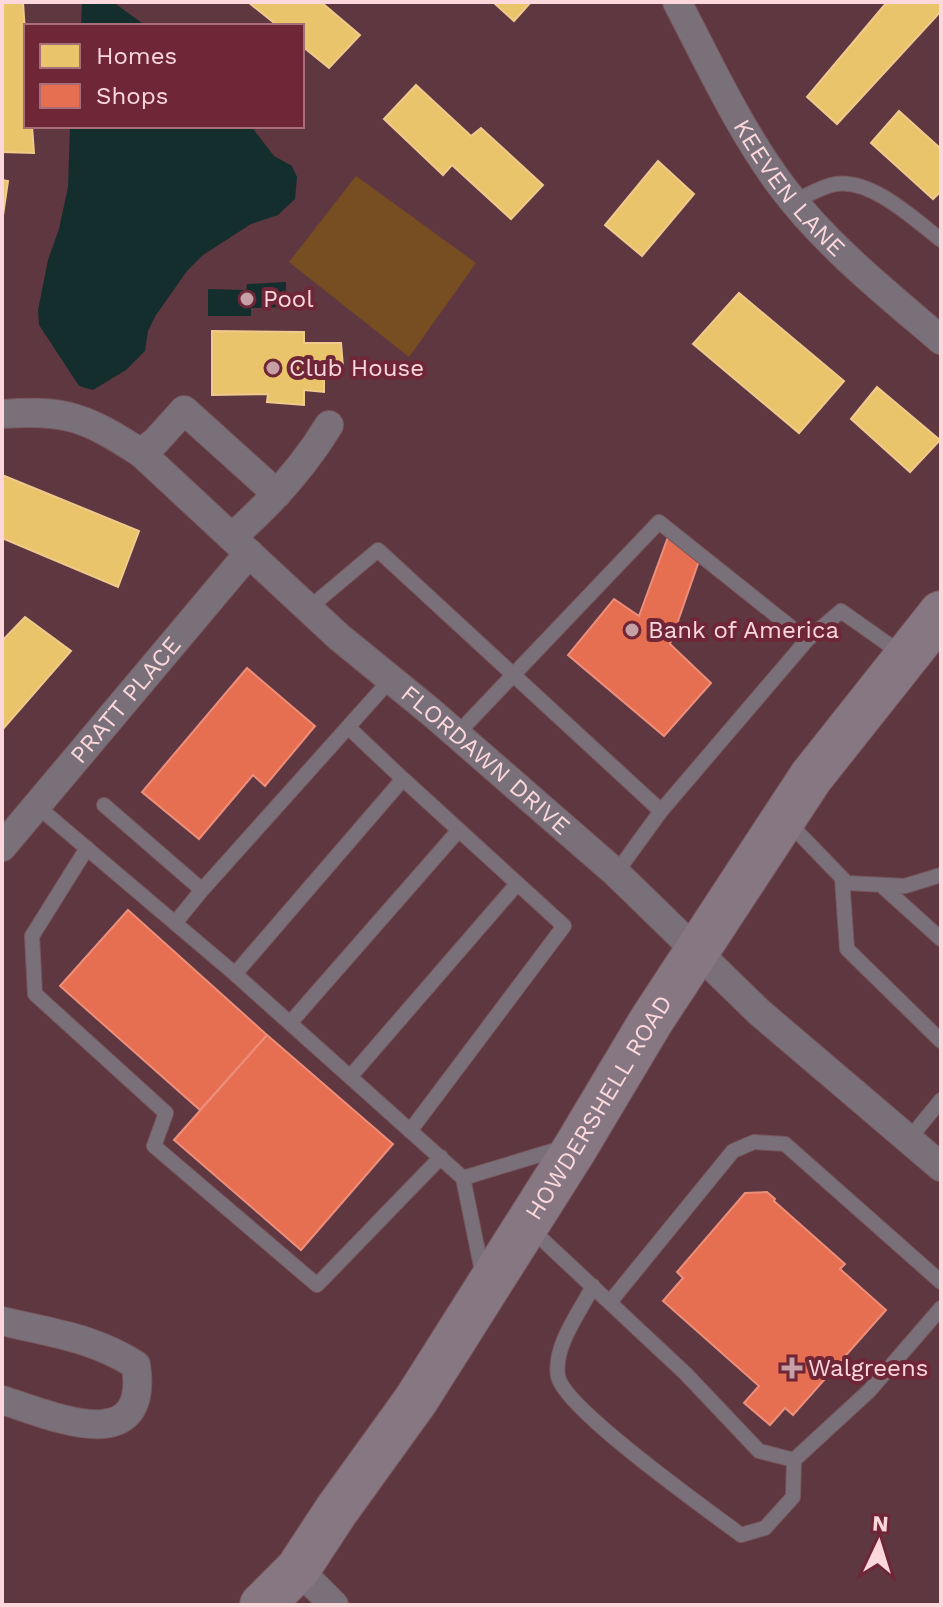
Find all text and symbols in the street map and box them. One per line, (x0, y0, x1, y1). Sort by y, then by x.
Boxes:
legend (24, 24, 304, 128)
text: Homes (96, 42, 177, 70)
text: Shops (96, 82, 168, 110)
street label: KEEVEN LANE (728, 114, 851, 262)
place label: Pool (263, 285, 314, 313)
marker: Pool (238, 290, 256, 308)
place label: Club House (289, 354, 424, 382)
marker: Club House (264, 359, 282, 377)
place label: Bank of America (648, 616, 839, 644)
marker: Bank of America (623, 621, 641, 639)
street label: PRATT PLACE (64, 631, 187, 769)
street label: FLORDAWN DRIVE (396, 679, 576, 841)
street label: HOWDERSHELL ROAD (520, 990, 678, 1225)
place label: Walgreens (808, 1354, 928, 1382)
marker: Walgreens (783, 1359, 801, 1377)
north arrow (839, 1503, 919, 1583)
text: N (871, 1511, 889, 1537)

